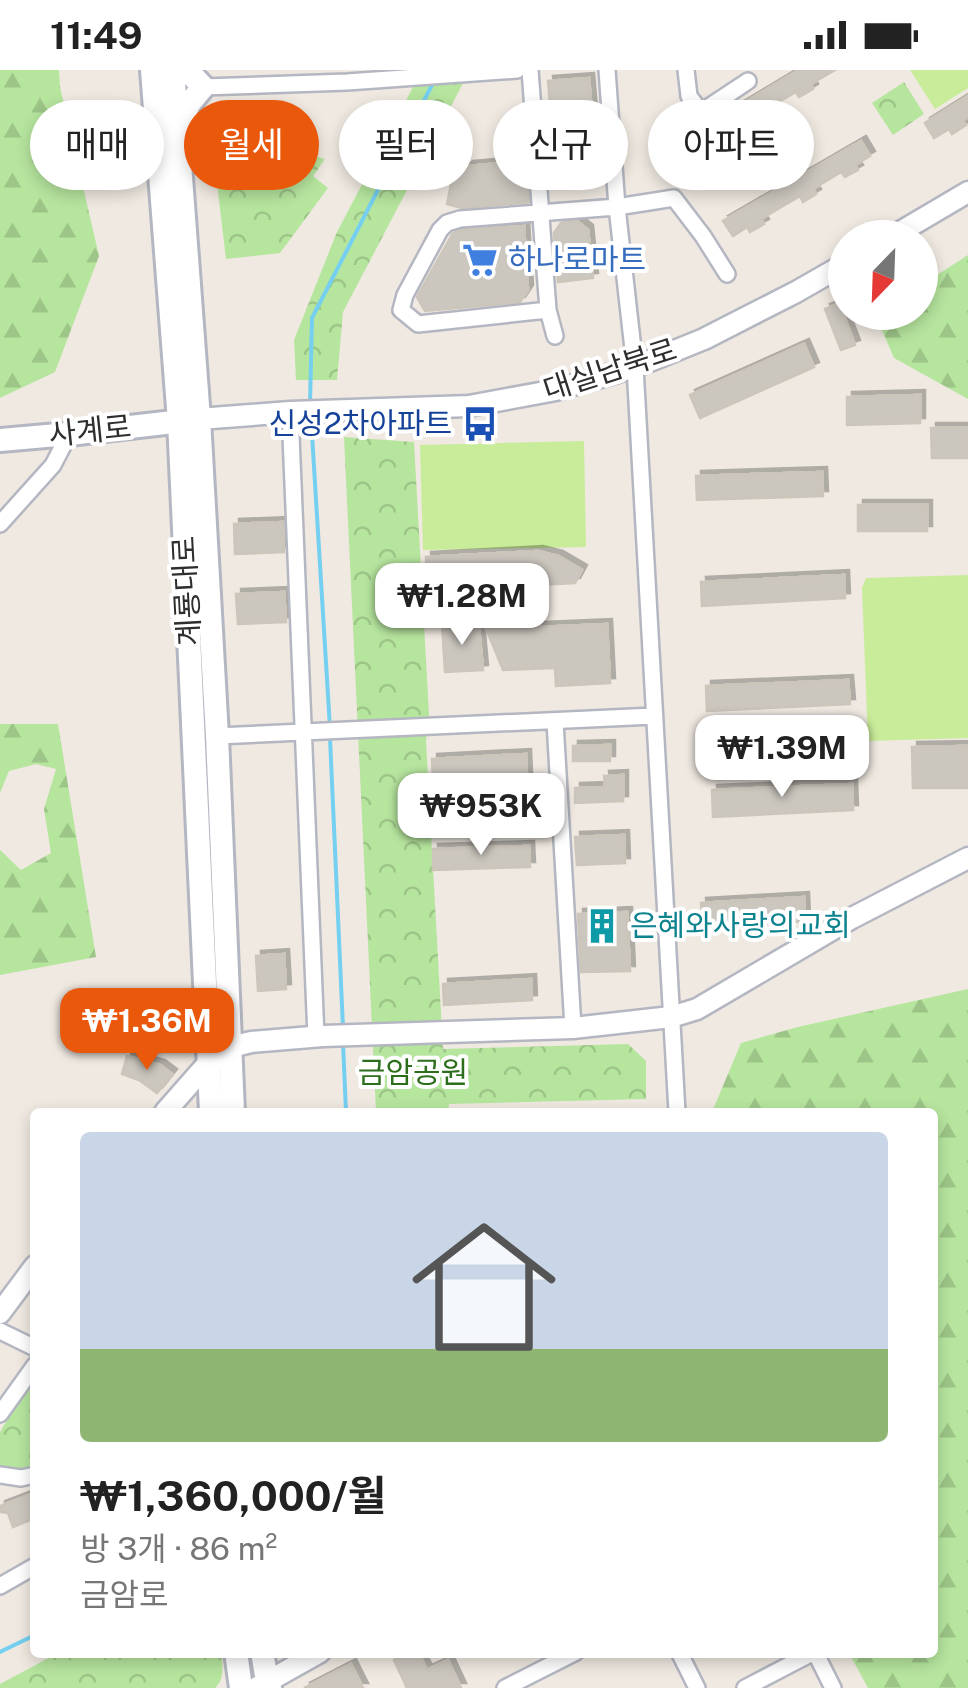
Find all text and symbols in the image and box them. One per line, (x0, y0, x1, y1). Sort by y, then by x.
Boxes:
text: 11:49 (50, 13, 143, 58)
chip: 매매 (30, 100, 164, 190)
chip: 월세 (184, 100, 319, 190)
chip: 필터 (339, 100, 473, 190)
chip: 신규 (493, 100, 628, 190)
chip: 아파트 (648, 100, 814, 190)
north arrow (828, 220, 938, 330)
map controls (828, 220, 938, 330)
supermarket icon: 하나로마트 (461, 241, 499, 279)
place label: 하나로마트 (508, 241, 646, 277)
street label: 대실남북로 (539, 331, 681, 407)
place label: 신성2차아파트 (269, 405, 452, 441)
bus stop icon: 신성2차아파트 (461, 405, 499, 443)
street label: 사계로 (47, 408, 133, 452)
street label: 계룡대로 (165, 535, 207, 647)
pin: ₩1.28M (381, 563, 543, 648)
text: ₩1.28M (397, 577, 527, 614)
pin: ₩1.39M (701, 715, 863, 800)
text: ₩1.39M (717, 729, 847, 766)
pin: ₩953K (411, 773, 551, 858)
text: ₩953K (420, 787, 542, 824)
building icon: 은혜와사랑의교회 (583, 907, 621, 945)
place label: 은혜와사랑의교회 (630, 907, 851, 943)
pin: ₩1.36M (66, 988, 228, 1073)
text: ₩1.36M (82, 1002, 212, 1039)
park label: 금암공원 (358, 1054, 468, 1090)
icon: home (394, 1197, 574, 1377)
text: ₩1,360,000/월 (80, 1471, 386, 1520)
text: 방 3개 · 86 m² (80, 1530, 277, 1567)
text: 금암로 (80, 1576, 168, 1613)

